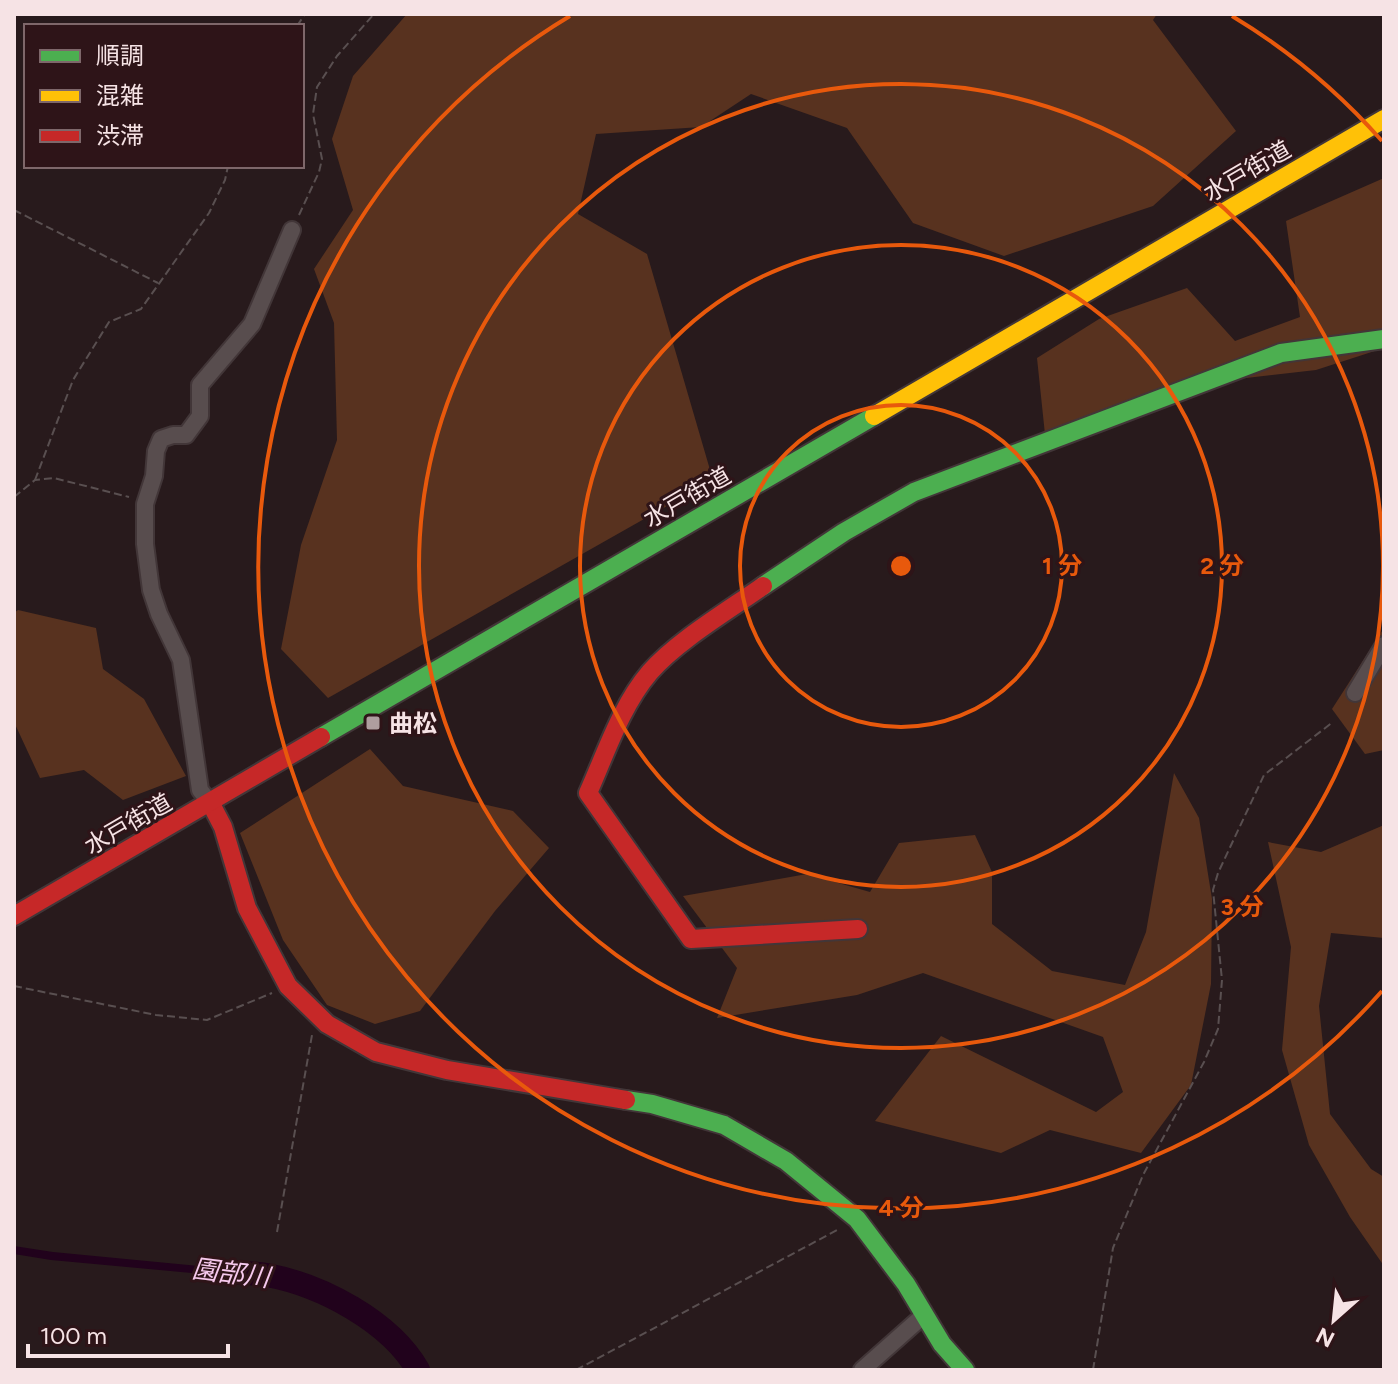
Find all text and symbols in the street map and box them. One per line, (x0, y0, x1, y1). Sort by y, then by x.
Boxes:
legend (24, 24, 304, 168)
text: 順調 (96, 41, 144, 70)
text: 混雑 (96, 81, 144, 110)
text: 渋滞 (96, 121, 144, 150)
street label: 水戸街道 (1198, 134, 1296, 208)
street label: 水戸街道 (638, 460, 736, 534)
text: 1 分 (1042, 551, 1082, 580)
text: 2 分 (1200, 551, 1244, 580)
centre of rings (887, 552, 915, 580)
place label: 曲松 (389, 709, 437, 738)
marker: 曲松 (364, 714, 382, 732)
street label: 水戸街道 (79, 787, 177, 861)
text: 3 分 (1220, 892, 1264, 921)
text: 4 分 (879, 1193, 923, 1222)
water label: 園部川 (190, 1252, 275, 1294)
north arrow (1294, 1280, 1374, 1360)
scale bar (28, 1308, 228, 1358)
text: 100 m (40, 1321, 107, 1350)
text: N (1311, 1321, 1339, 1353)

